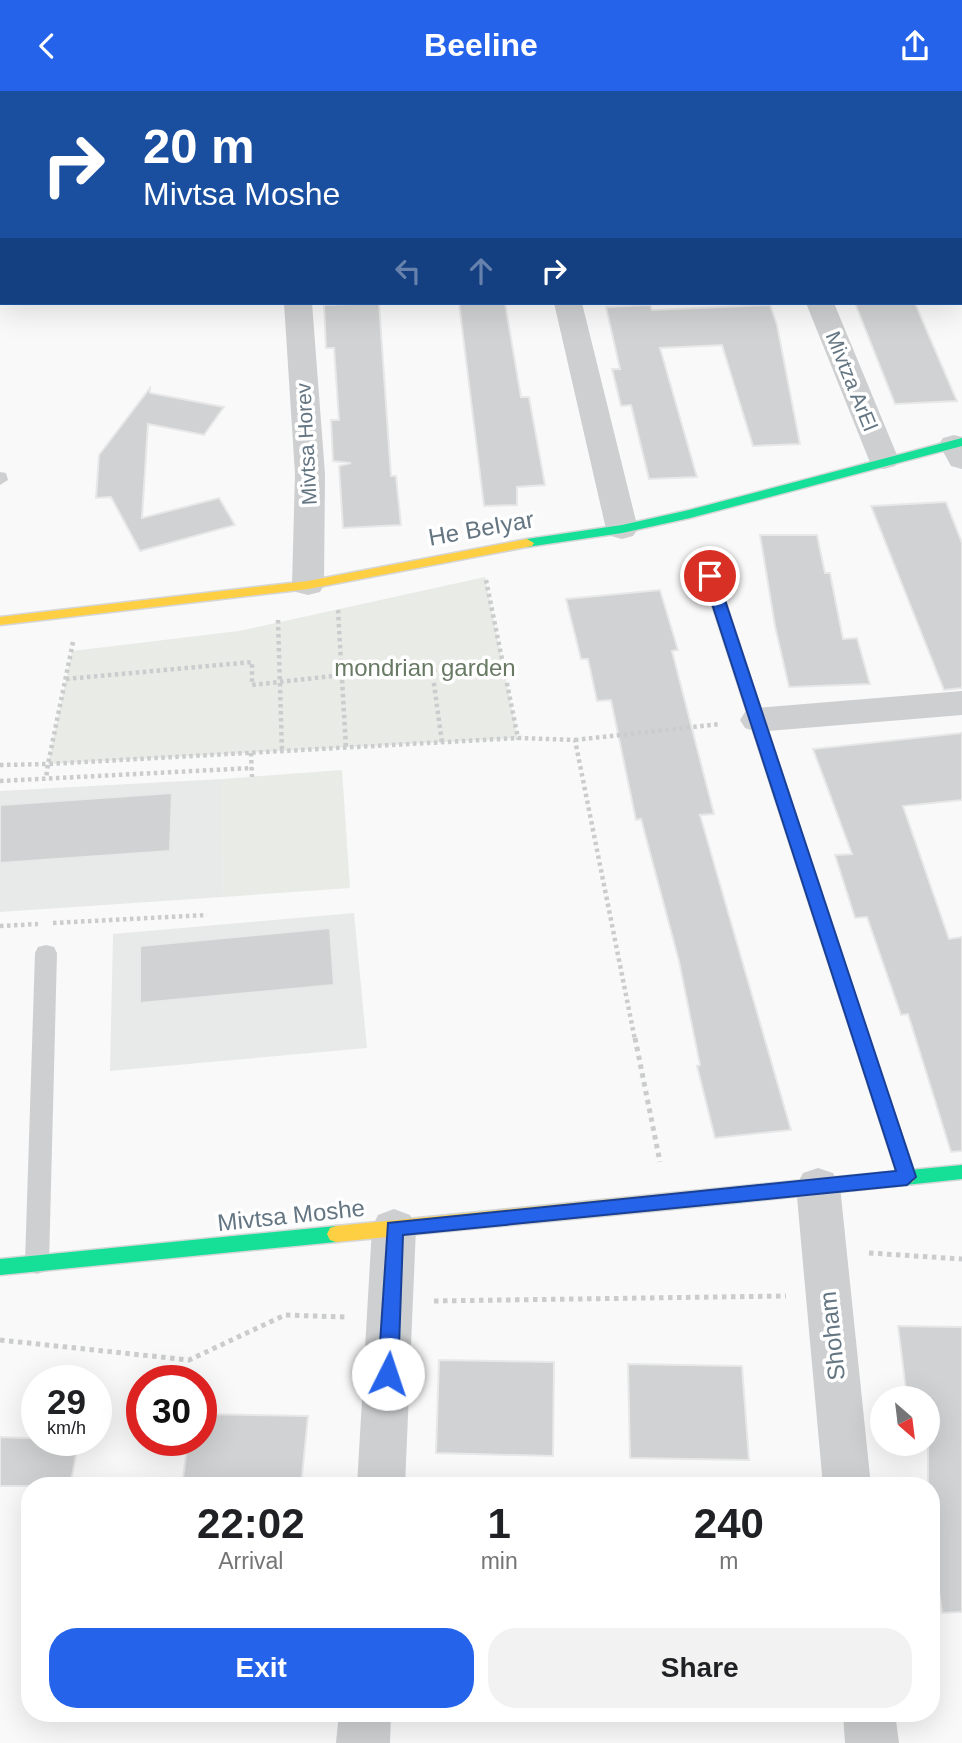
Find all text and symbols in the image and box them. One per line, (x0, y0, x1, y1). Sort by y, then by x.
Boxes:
icon: back (28, 27, 66, 65)
text: Beeline (424, 27, 538, 63)
icon: share (896, 27, 934, 65)
icon: right (28, 119, 119, 210)
text: 20 m (143, 119, 255, 173)
text: Mivtsa Moshe (143, 176, 340, 212)
icon: left (389, 252, 427, 290)
icon: ahead (462, 252, 500, 290)
icon: right (535, 252, 573, 290)
street label: Mivtza ArEl (822, 328, 882, 434)
street label: Mivtsa Horev (291, 382, 321, 506)
street label: He BeIyar (426, 505, 536, 551)
pin (680, 546, 740, 606)
icon: arrive (691, 557, 729, 595)
park label: mondrian garden (334, 654, 516, 681)
street label: Mivtsa Moshe (216, 1194, 366, 1236)
street label: Shoham (814, 1290, 850, 1382)
position arrow (351, 1337, 425, 1411)
speed limit sign: 30 (126, 1365, 217, 1456)
text: 29 (47, 1382, 86, 1421)
north arrow (870, 1386, 940, 1456)
map controls (870, 1386, 940, 1456)
text: km/h (47, 1418, 86, 1438)
text: 22:02 (197, 1500, 305, 1547)
text: 1 (487, 1500, 511, 1547)
text: 240 (694, 1500, 764, 1547)
text: Arrival (218, 1548, 283, 1574)
text: min (481, 1548, 518, 1574)
text: m (719, 1548, 738, 1574)
button: Exit (49, 1628, 474, 1708)
button: Share (488, 1628, 912, 1708)

